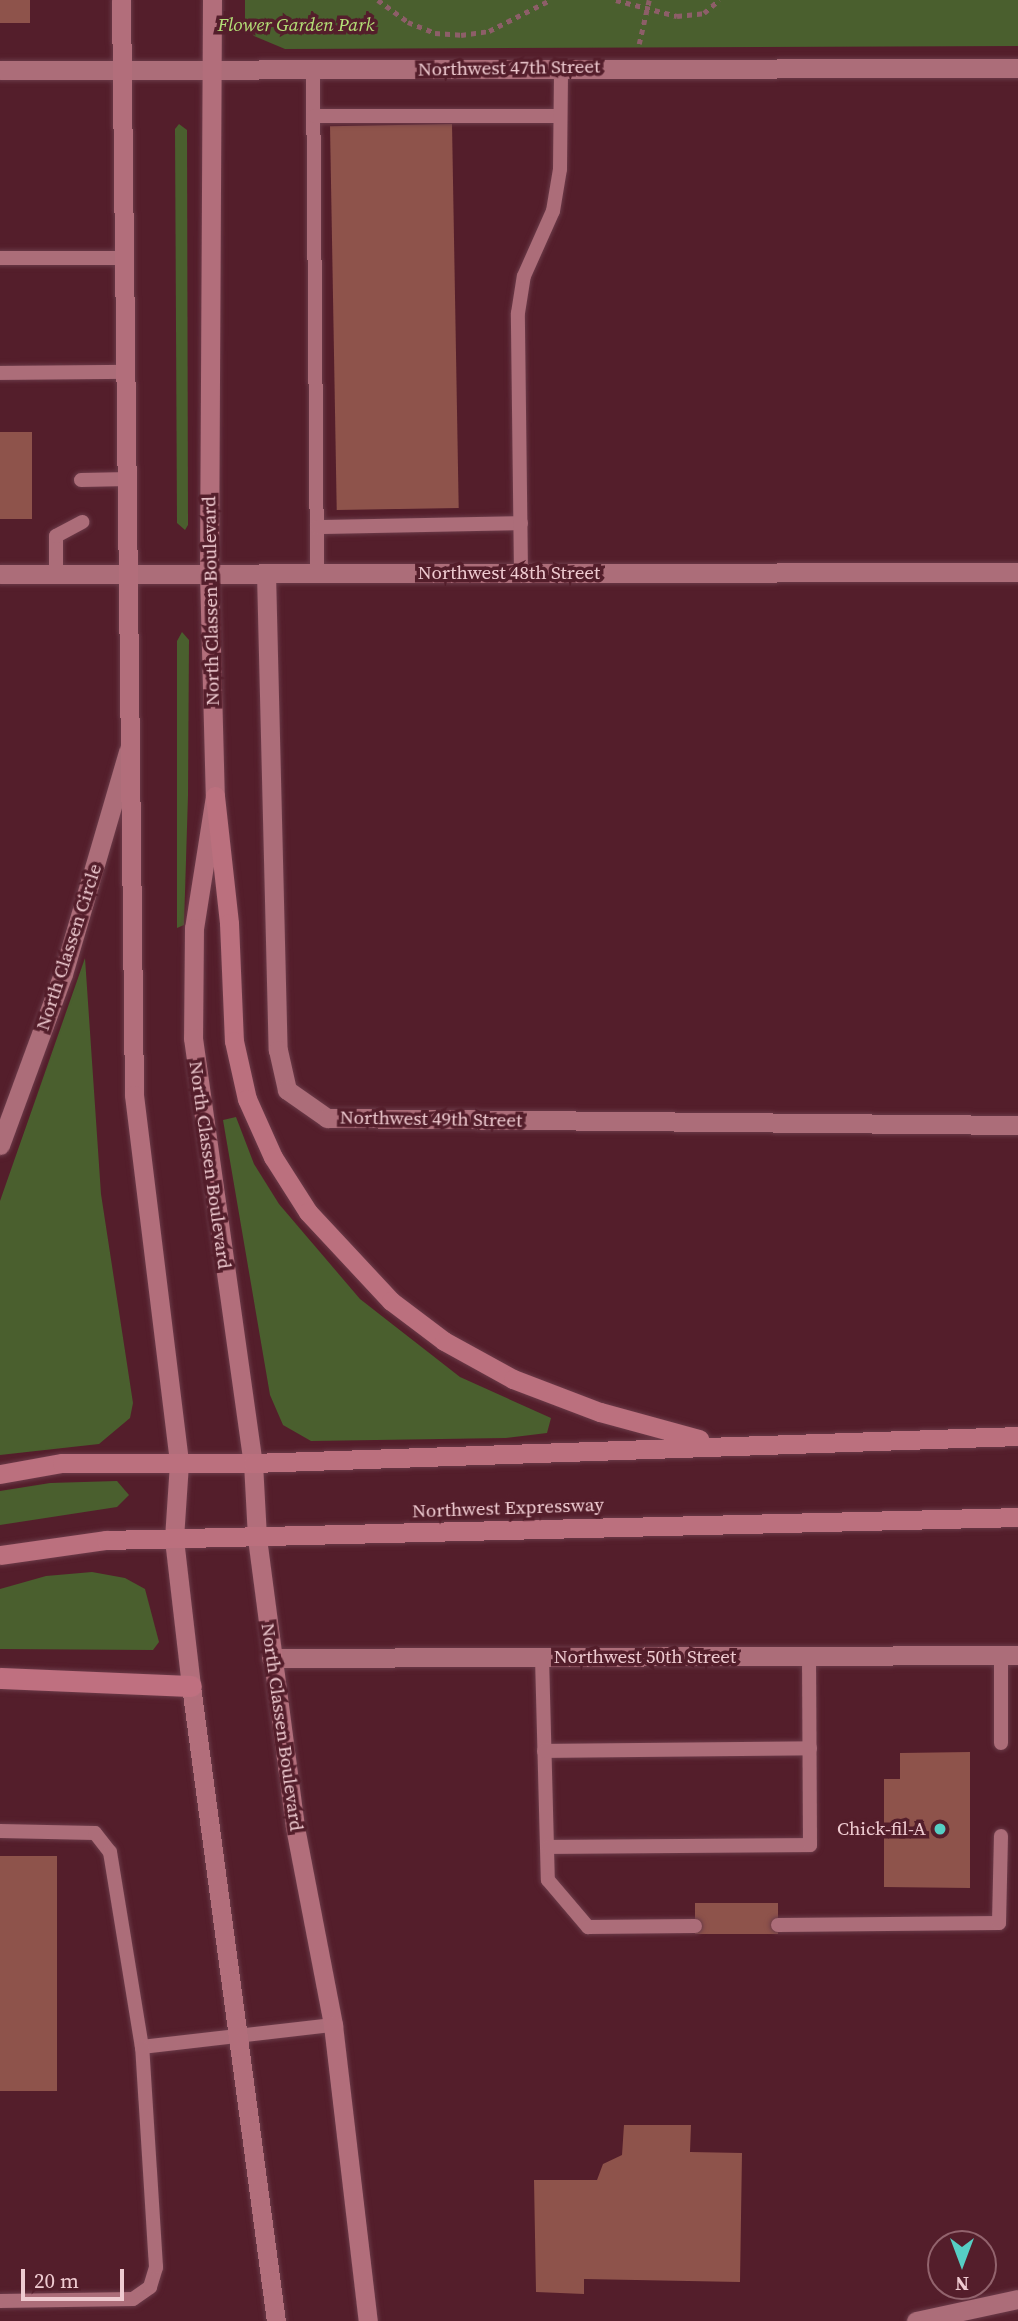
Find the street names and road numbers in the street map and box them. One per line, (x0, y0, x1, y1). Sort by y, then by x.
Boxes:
street label: Northwest 47th Street (418, 55, 600, 81)
street label: North Classen Boulevard (198, 496, 224, 706)
street label: Northwest 48th Street (418, 562, 600, 584)
street label: North Classen Circle (31, 861, 107, 1033)
street label: North Classen Boulevard (184, 1060, 236, 1270)
street label: Northwest 49th Street (340, 1106, 522, 1132)
street label: Northwest Expressway (412, 1493, 604, 1523)
street label: North Classen Boulevard (256, 1622, 308, 1832)
street label: Northwest 50th Street (554, 1646, 736, 1668)

